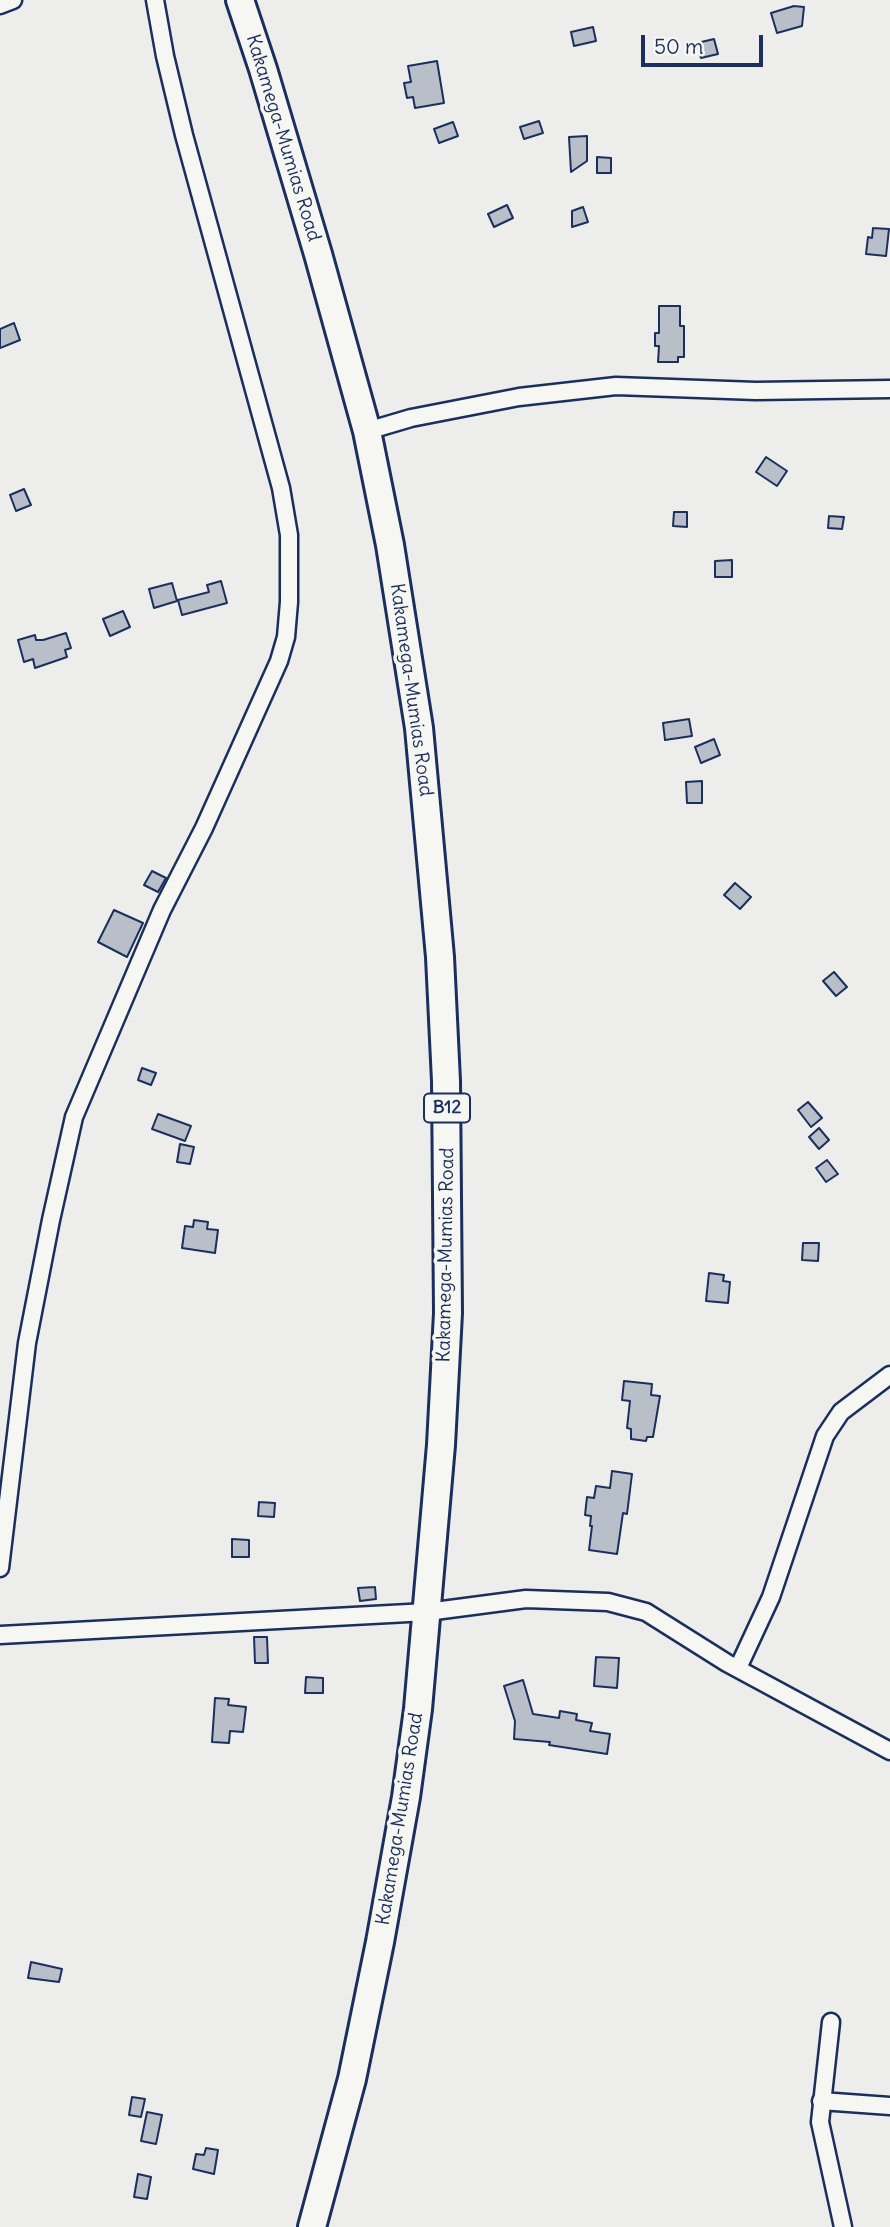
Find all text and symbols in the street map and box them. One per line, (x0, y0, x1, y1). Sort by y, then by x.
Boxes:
scale bar (645, 21, 768, 65)
street label: Kakamega-Mumias Road (241, 32, 325, 244)
text: 50 m (654, 33, 703, 60)
street label: Kakamega-Mumias Road (385, 582, 437, 798)
road number: B12 (424, 1093, 470, 1122)
street label: Kakamega-Mumias Road (433, 1147, 459, 1363)
street label: Kakamega-Mumias Road (372, 1711, 428, 1927)

